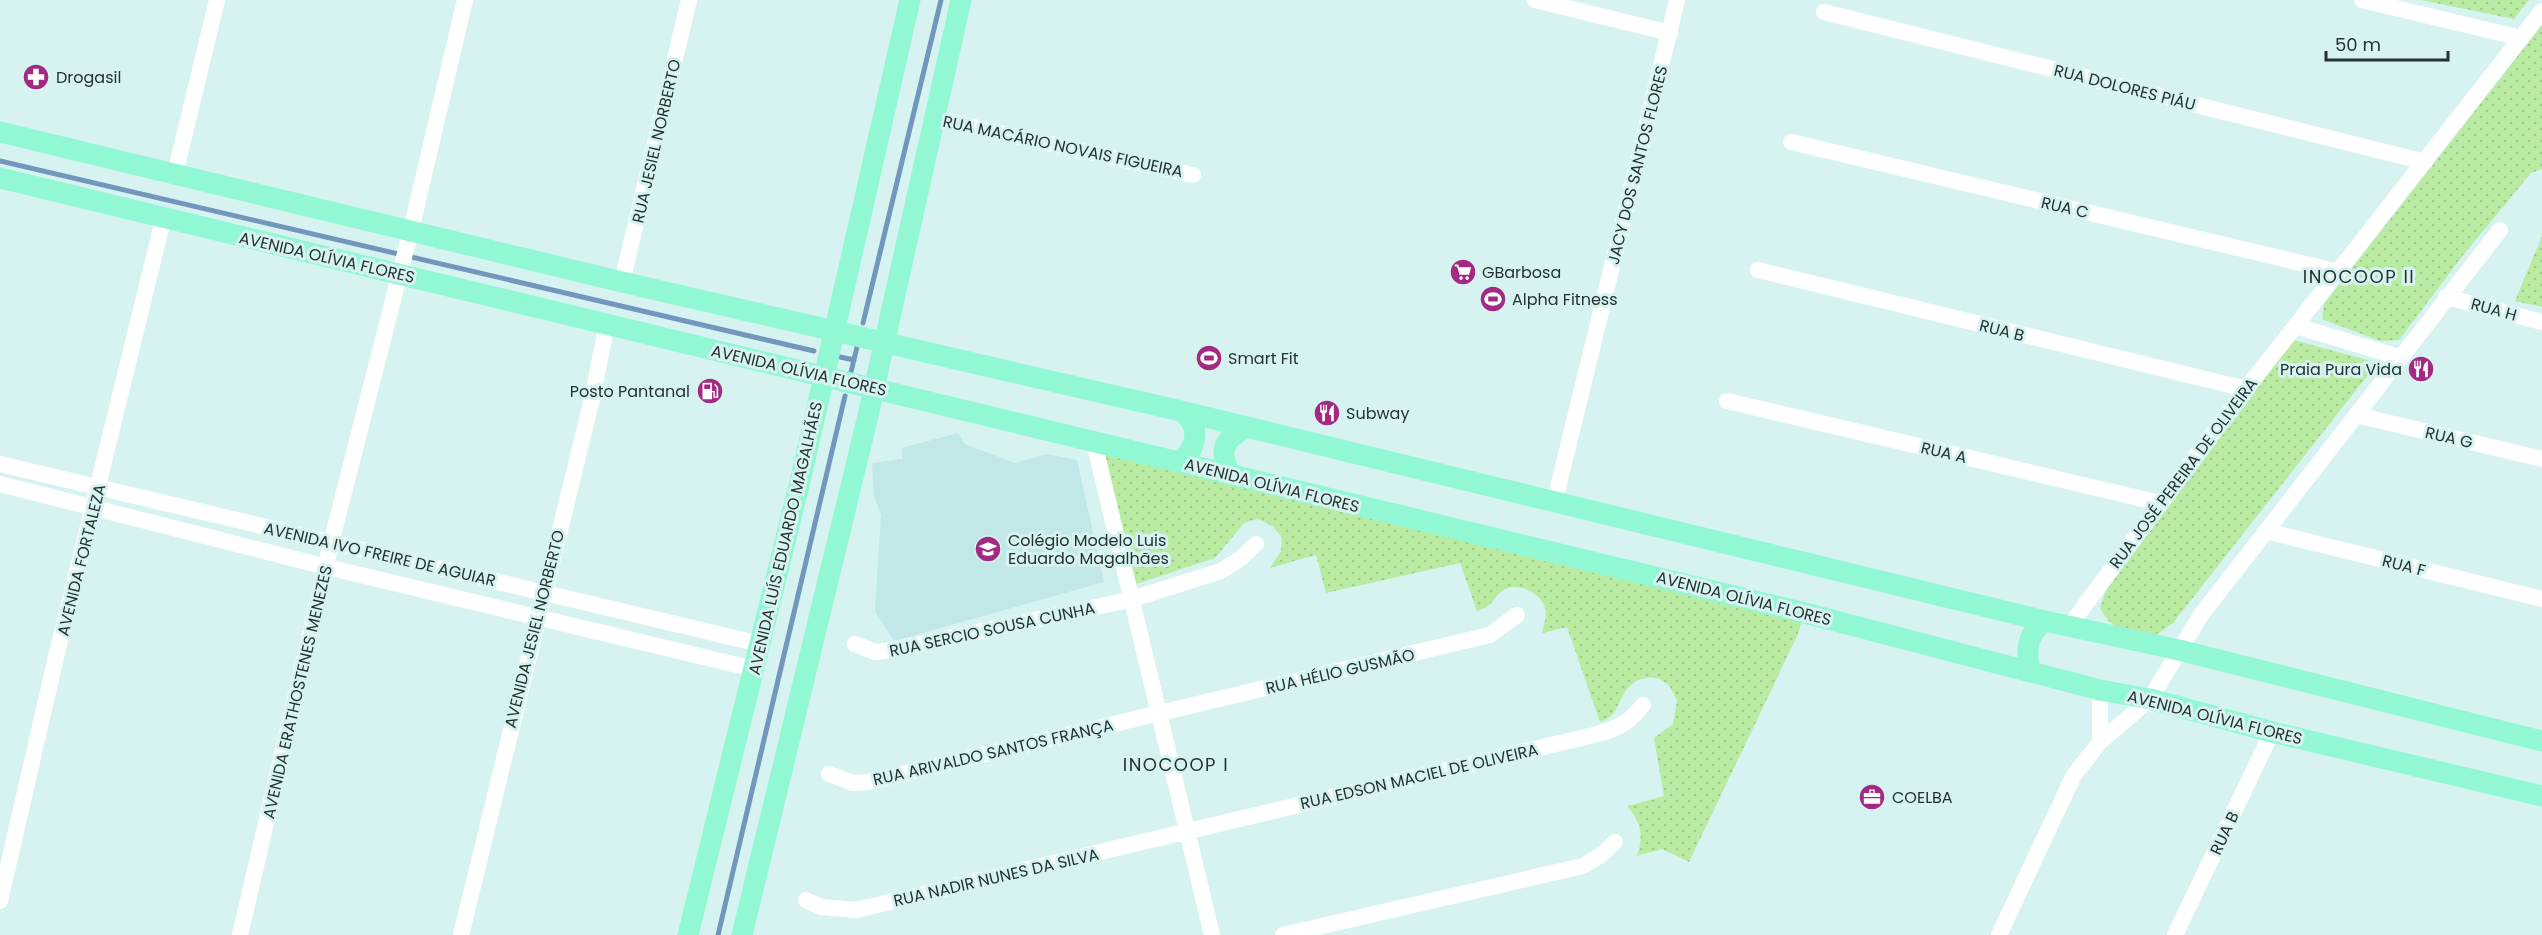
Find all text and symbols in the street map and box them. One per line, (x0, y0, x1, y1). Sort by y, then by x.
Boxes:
scale bar (2326, 24, 2448, 62)
text: 50 m (2335, 32, 2381, 57)
street label: RUA JESIEL NORBERTO (626, 57, 687, 225)
street label: RUA DOLORES PIÁU (2052, 59, 2198, 116)
pharmacy icon: Drogasil (21, 62, 51, 92)
street label: JACY DOS SANTOS FLORES (1602, 63, 1673, 267)
place label: Drogasil (56, 66, 121, 89)
street label: RUA MACÁRIO NOVAIS FIGUEIRA (941, 110, 1185, 183)
street label: RUA C (2039, 191, 2091, 224)
street label: AVENIDA OLÍVIA FLORES (237, 226, 417, 289)
supermarket icon: GBarbosa (1448, 257, 1478, 287)
place label: GBarbosa (1482, 261, 1561, 284)
district label: INOCOOP II (2303, 264, 2415, 289)
sports icon: Alpha Fitness (1478, 284, 1508, 314)
place label: Alpha Fitness (1512, 288, 1618, 311)
street label: RUA H (2468, 292, 2519, 327)
street label: RUA B (1977, 314, 2027, 347)
street label: AVENIDA OLÍVIA FLORES (709, 339, 889, 402)
sports icon: Smart Fit (1194, 343, 1224, 373)
place label: Smart Fit (1228, 347, 1299, 370)
restaurant icon: Praia Pura Vida (2406, 354, 2436, 384)
place label: Praia Pura Vida (2280, 358, 2402, 381)
street label: RUA JOSÉ PEREIRA DE OLIVEIRA (2104, 373, 2263, 573)
fuel station icon: Posto Pantanal (695, 376, 725, 406)
place label: Posto Pantanal (570, 380, 690, 403)
restaurant icon: Subway (1312, 398, 1342, 428)
street label: AVENIDA LUÍS EDUARDO MAGALHÃES (743, 399, 828, 677)
place label: Subway (1346, 402, 1409, 425)
street label: RUA G (2423, 421, 2475, 454)
street label: RUA A (1919, 436, 1969, 469)
street label: AVENIDA OLÍVIA FLORES (1182, 453, 1362, 518)
street label: AVENIDA FORTALEZA (51, 482, 112, 638)
street label: AVENIDA IVO FREIRE DE AGUIAR (262, 517, 498, 592)
street label: AVENIDA JESIEL NORBERTO (499, 528, 570, 731)
place label: Colégio Modelo Luis Eduardo Magalhães (1008, 529, 1169, 570)
school or university icon: Colégio Modelo Luis Eduardo Magalhães (973, 534, 1003, 564)
street label: RUA F (2380, 549, 2428, 582)
street label: AVENIDA ERATHOSTENES MENEZES (257, 563, 338, 821)
street label: AVENIDA OLÍVIA FLORES (1654, 566, 1834, 631)
street label: RUA SERCIO SOUSA CUNHA (887, 596, 1097, 663)
street label: RUA HÉLIO GUSMÃO (1263, 643, 1417, 700)
street label: AVENIDA OLÍVIA FLORES (2125, 685, 2305, 750)
street label: RUA ARIVALDO SANTOS FRANÇA (871, 714, 1116, 791)
street label: RUA EDSON MACIEL DE OLIVEIRA (1298, 738, 1541, 815)
district label: INOCOOP I (1123, 752, 1229, 777)
office icon: COELBA (1857, 782, 1887, 812)
place label: COELBA (1892, 786, 1953, 809)
street label: RUA B (2204, 808, 2245, 859)
street label: RUA NADIR NUNES DA SILVA (891, 843, 1101, 912)

